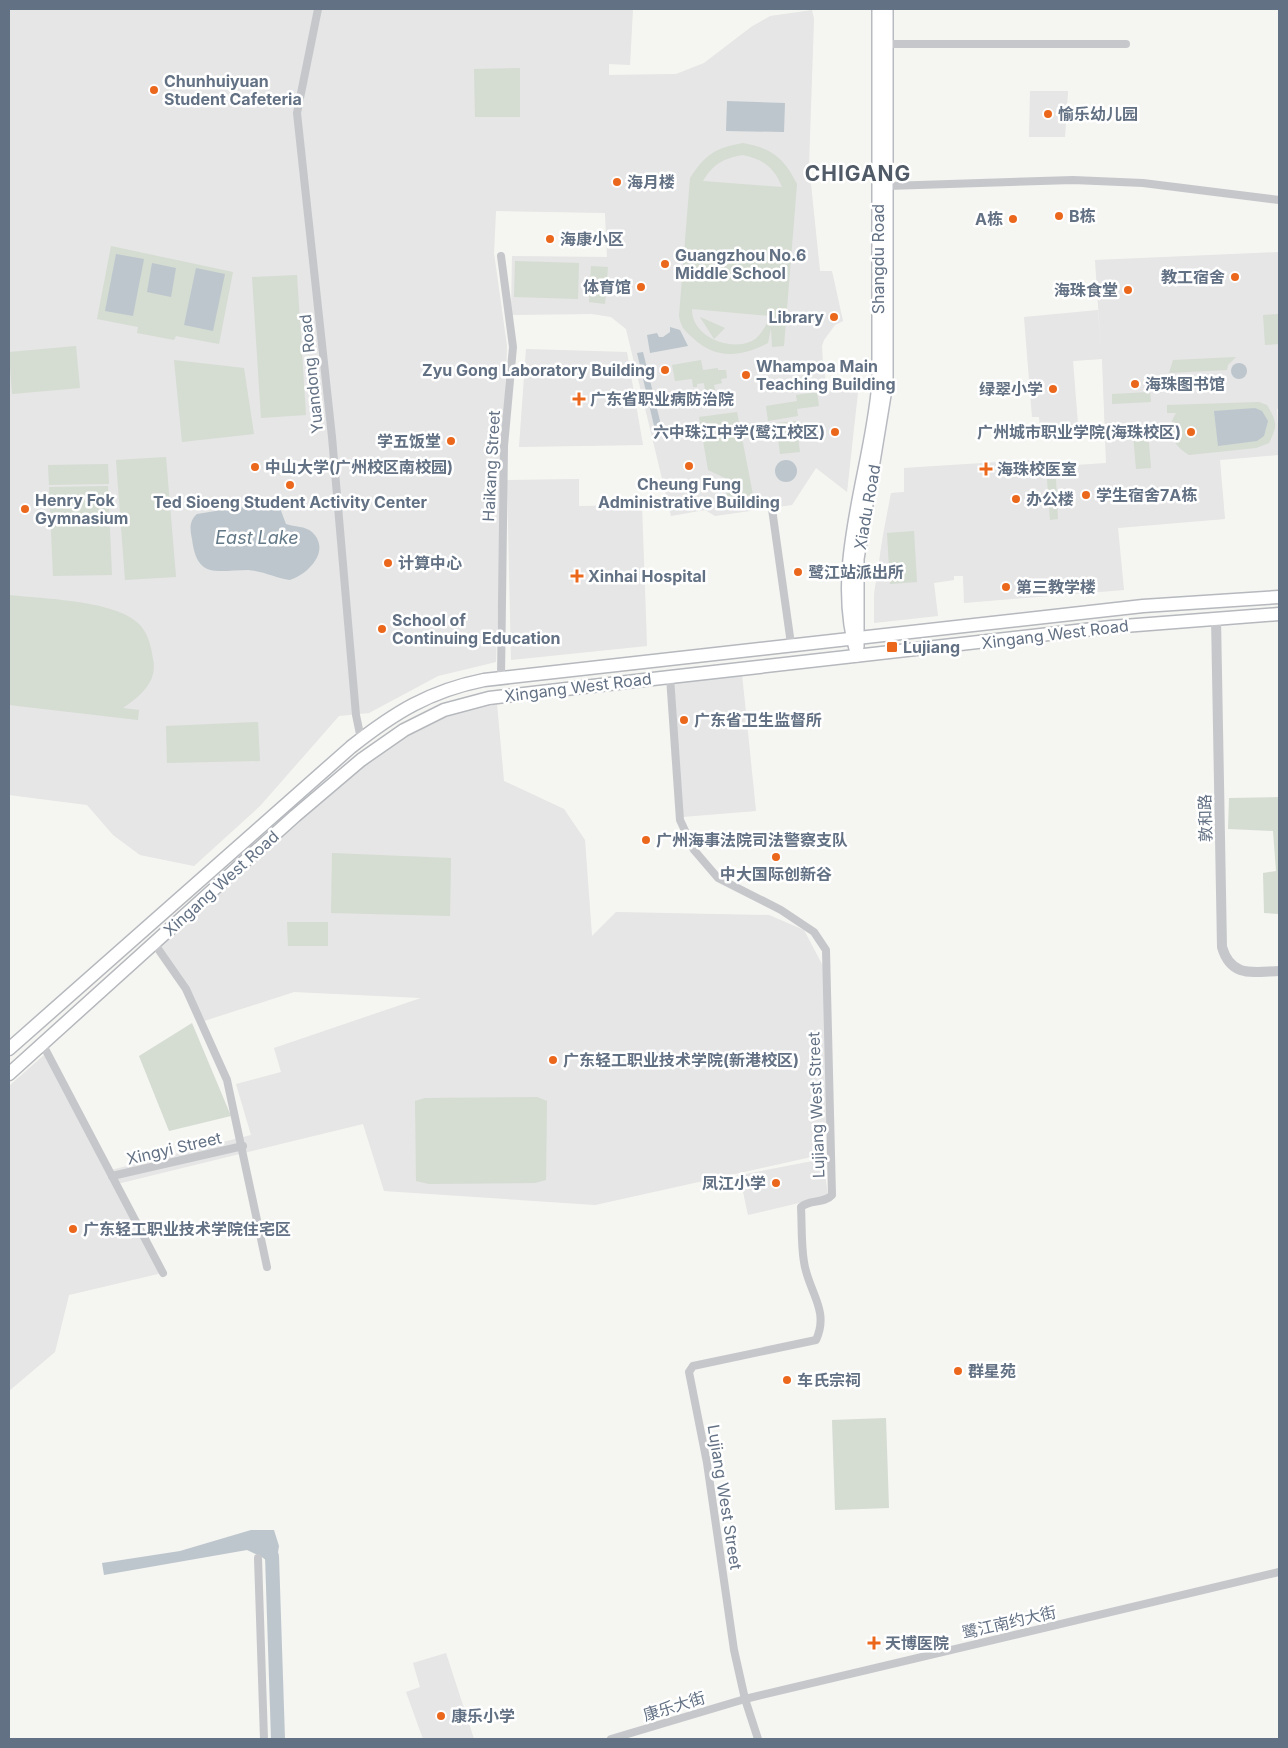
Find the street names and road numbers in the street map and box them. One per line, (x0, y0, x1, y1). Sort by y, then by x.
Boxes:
street label: Shangdu Road (868, 204, 888, 314)
street label: Yuandong Road (295, 313, 327, 435)
street label: Haikang Street (478, 410, 504, 522)
street label: Xiadu Road (850, 463, 884, 551)
street label: Xingang West Road (980, 615, 1130, 653)
street label: Xingang West Road (503, 668, 653, 706)
street label: 敦和路 (1195, 794, 1215, 842)
street label: Xingang West Road (159, 826, 283, 940)
street label: Lujiang West Street (803, 1031, 829, 1179)
street label: Xingyi Street (125, 1127, 223, 1169)
street label: Lujiang West Street (704, 1423, 746, 1571)
street label: 鹭江南约大街 (960, 1601, 1058, 1643)
street label: 康乐大街 (640, 1687, 708, 1725)

